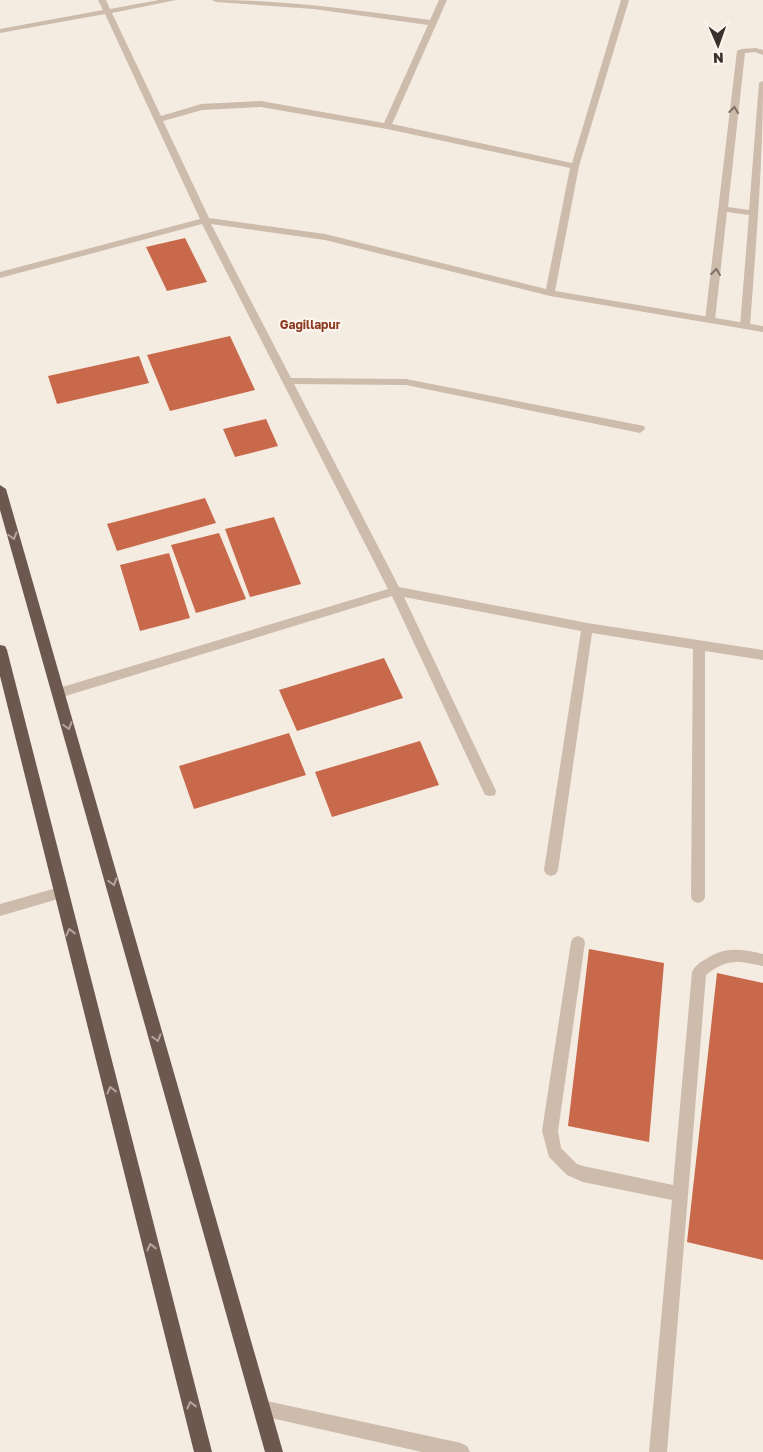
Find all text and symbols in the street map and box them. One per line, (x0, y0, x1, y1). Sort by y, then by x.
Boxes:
north arrow (693, 20, 743, 70)
text: N (713, 50, 724, 67)
one-way arrow (728, 106, 739, 114)
one-way arrow (710, 267, 721, 275)
district label: Gagillapur (280, 317, 341, 332)
one-way arrow (8, 531, 18, 540)
one-way arrow (62, 721, 72, 729)
one-way arrow (107, 877, 117, 886)
one-way arrow (66, 929, 76, 937)
one-way arrow (151, 1034, 162, 1043)
one-way arrow (106, 1086, 116, 1094)
one-way arrow (146, 1243, 157, 1252)
one-way arrow (186, 1400, 197, 1409)

